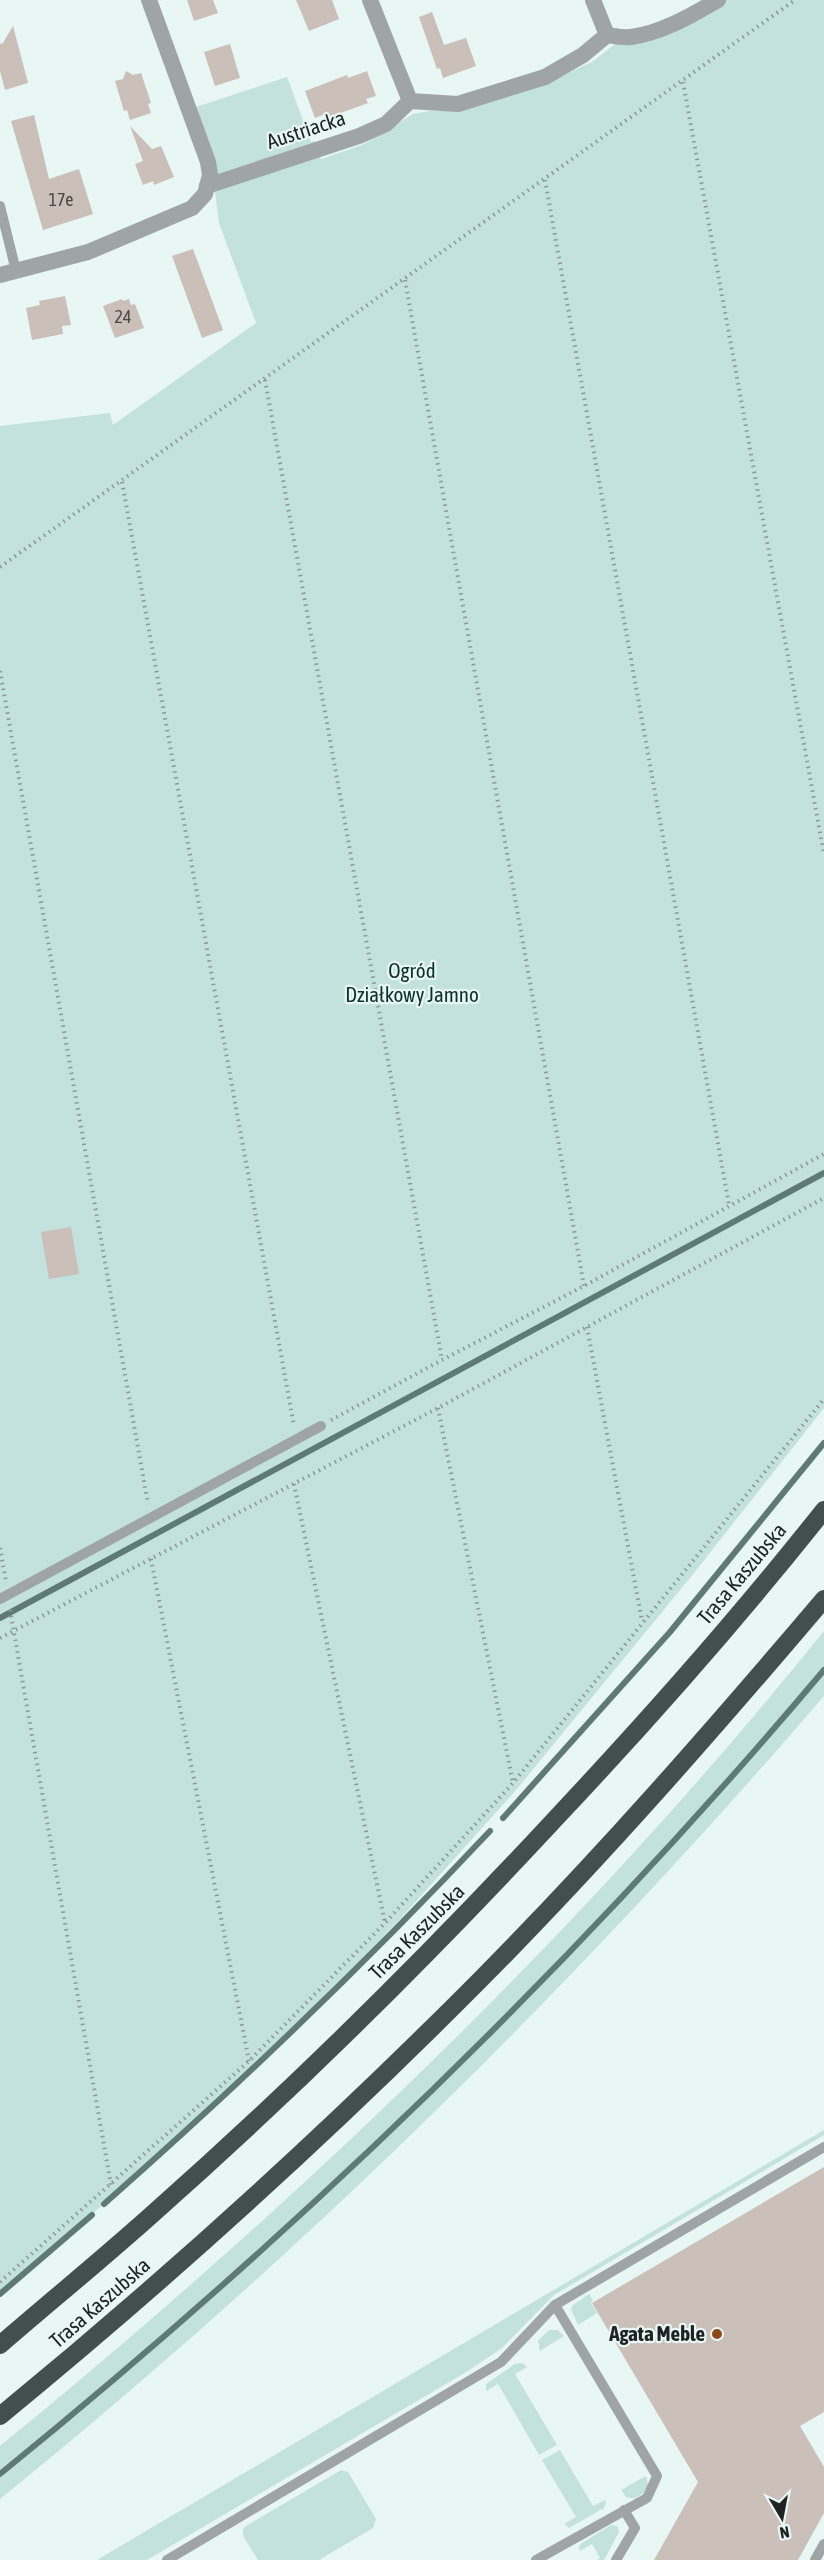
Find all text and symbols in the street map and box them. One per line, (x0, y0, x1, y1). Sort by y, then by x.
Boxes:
street label: Austriacka (263, 105, 348, 153)
house number: 17e (48, 189, 74, 210)
house number: 24 (115, 306, 131, 327)
park label: Ogród Działkowy Jamno (345, 958, 479, 1006)
street label: Trasa Kaszubska (692, 1518, 791, 1629)
street label: Trasa Kaszubska (364, 1879, 469, 1984)
street label: Trasa Kaszubska (44, 2252, 154, 2352)
place label: Agata Meble (608, 2321, 705, 2345)
marker: Agata Meble (710, 2327, 724, 2341)
north arrow (752, 2488, 812, 2548)
text: N (778, 2523, 791, 2542)

